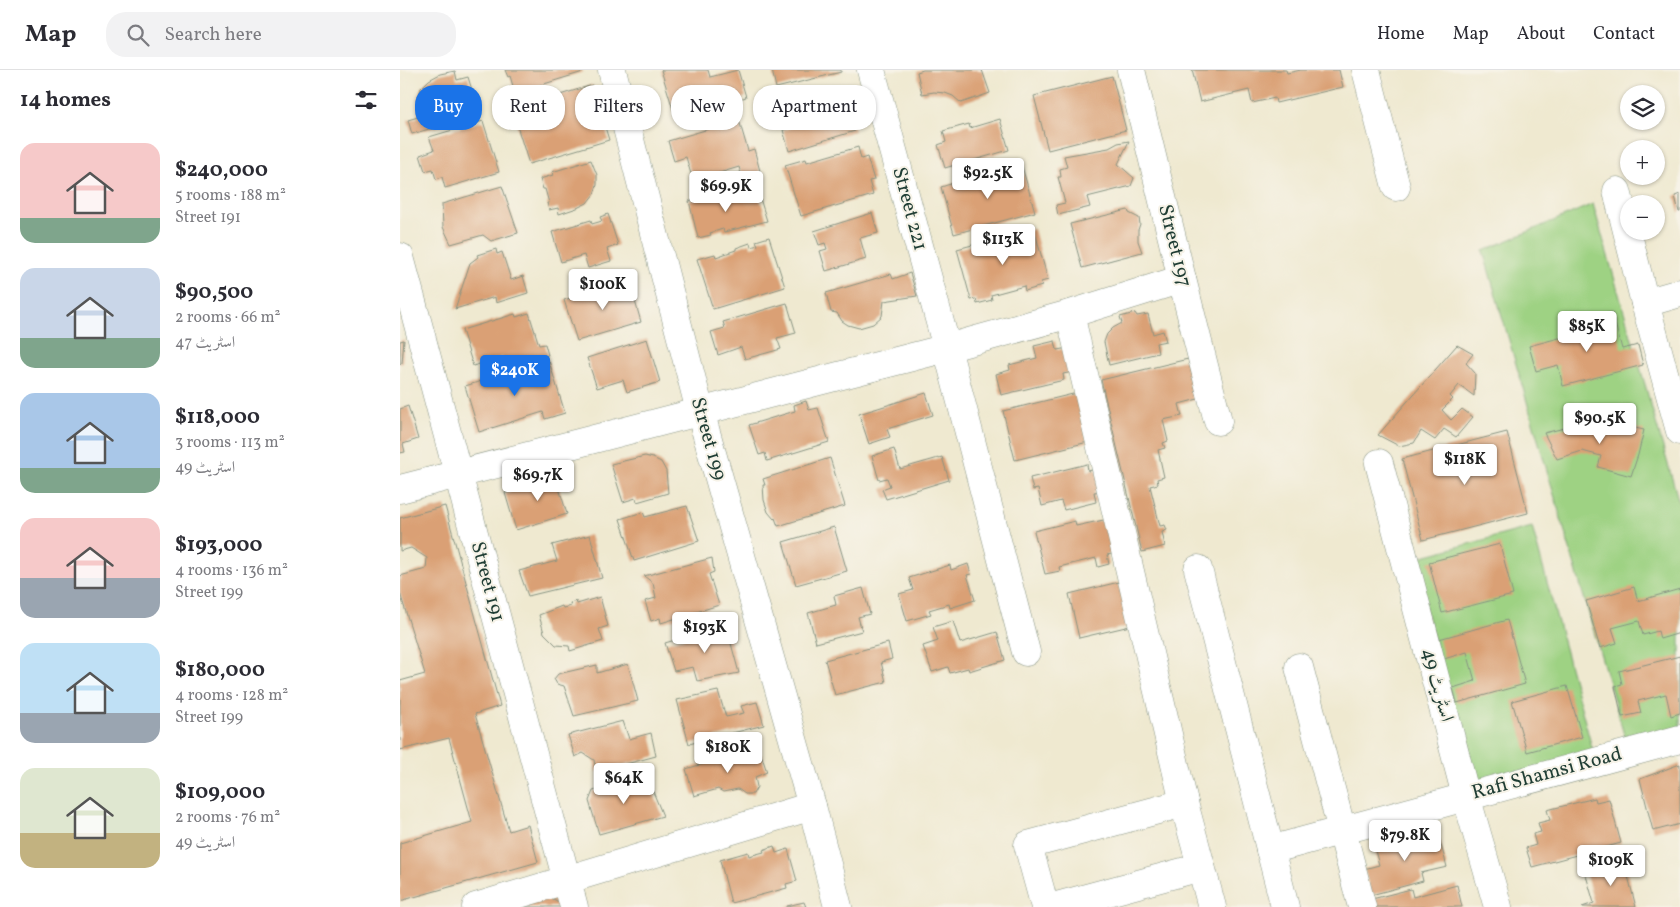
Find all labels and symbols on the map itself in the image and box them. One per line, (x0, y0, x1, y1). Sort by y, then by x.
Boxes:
pin: $92.5K (947, 158, 1029, 200)
street label: Street 221 (884, 164, 934, 254)
pin: $69.9K (685, 170, 767, 213)
street label: Street 197 (1150, 202, 1198, 290)
pin: $113K (968, 224, 1038, 266)
pin: $100K (568, 268, 638, 311)
pin: $85K (1557, 310, 1617, 353)
pin: $240K (480, 354, 550, 397)
street label: Street 199 (683, 394, 733, 484)
pin: $90.5K (1559, 402, 1641, 445)
pin: $118K (1430, 444, 1500, 486)
pin: $69.7K (497, 460, 579, 502)
street label: Street 191 (463, 539, 511, 625)
pin: $193K (670, 612, 740, 654)
street label: اسٹریٹ 49 (1414, 645, 1460, 725)
pin: $180K (693, 732, 763, 774)
street label: Rafi Shamsi Road (1469, 740, 1625, 808)
pin: $64K (594, 762, 654, 805)
pin: $79.8K (1364, 820, 1446, 862)
pin: $109K (1576, 844, 1646, 887)

